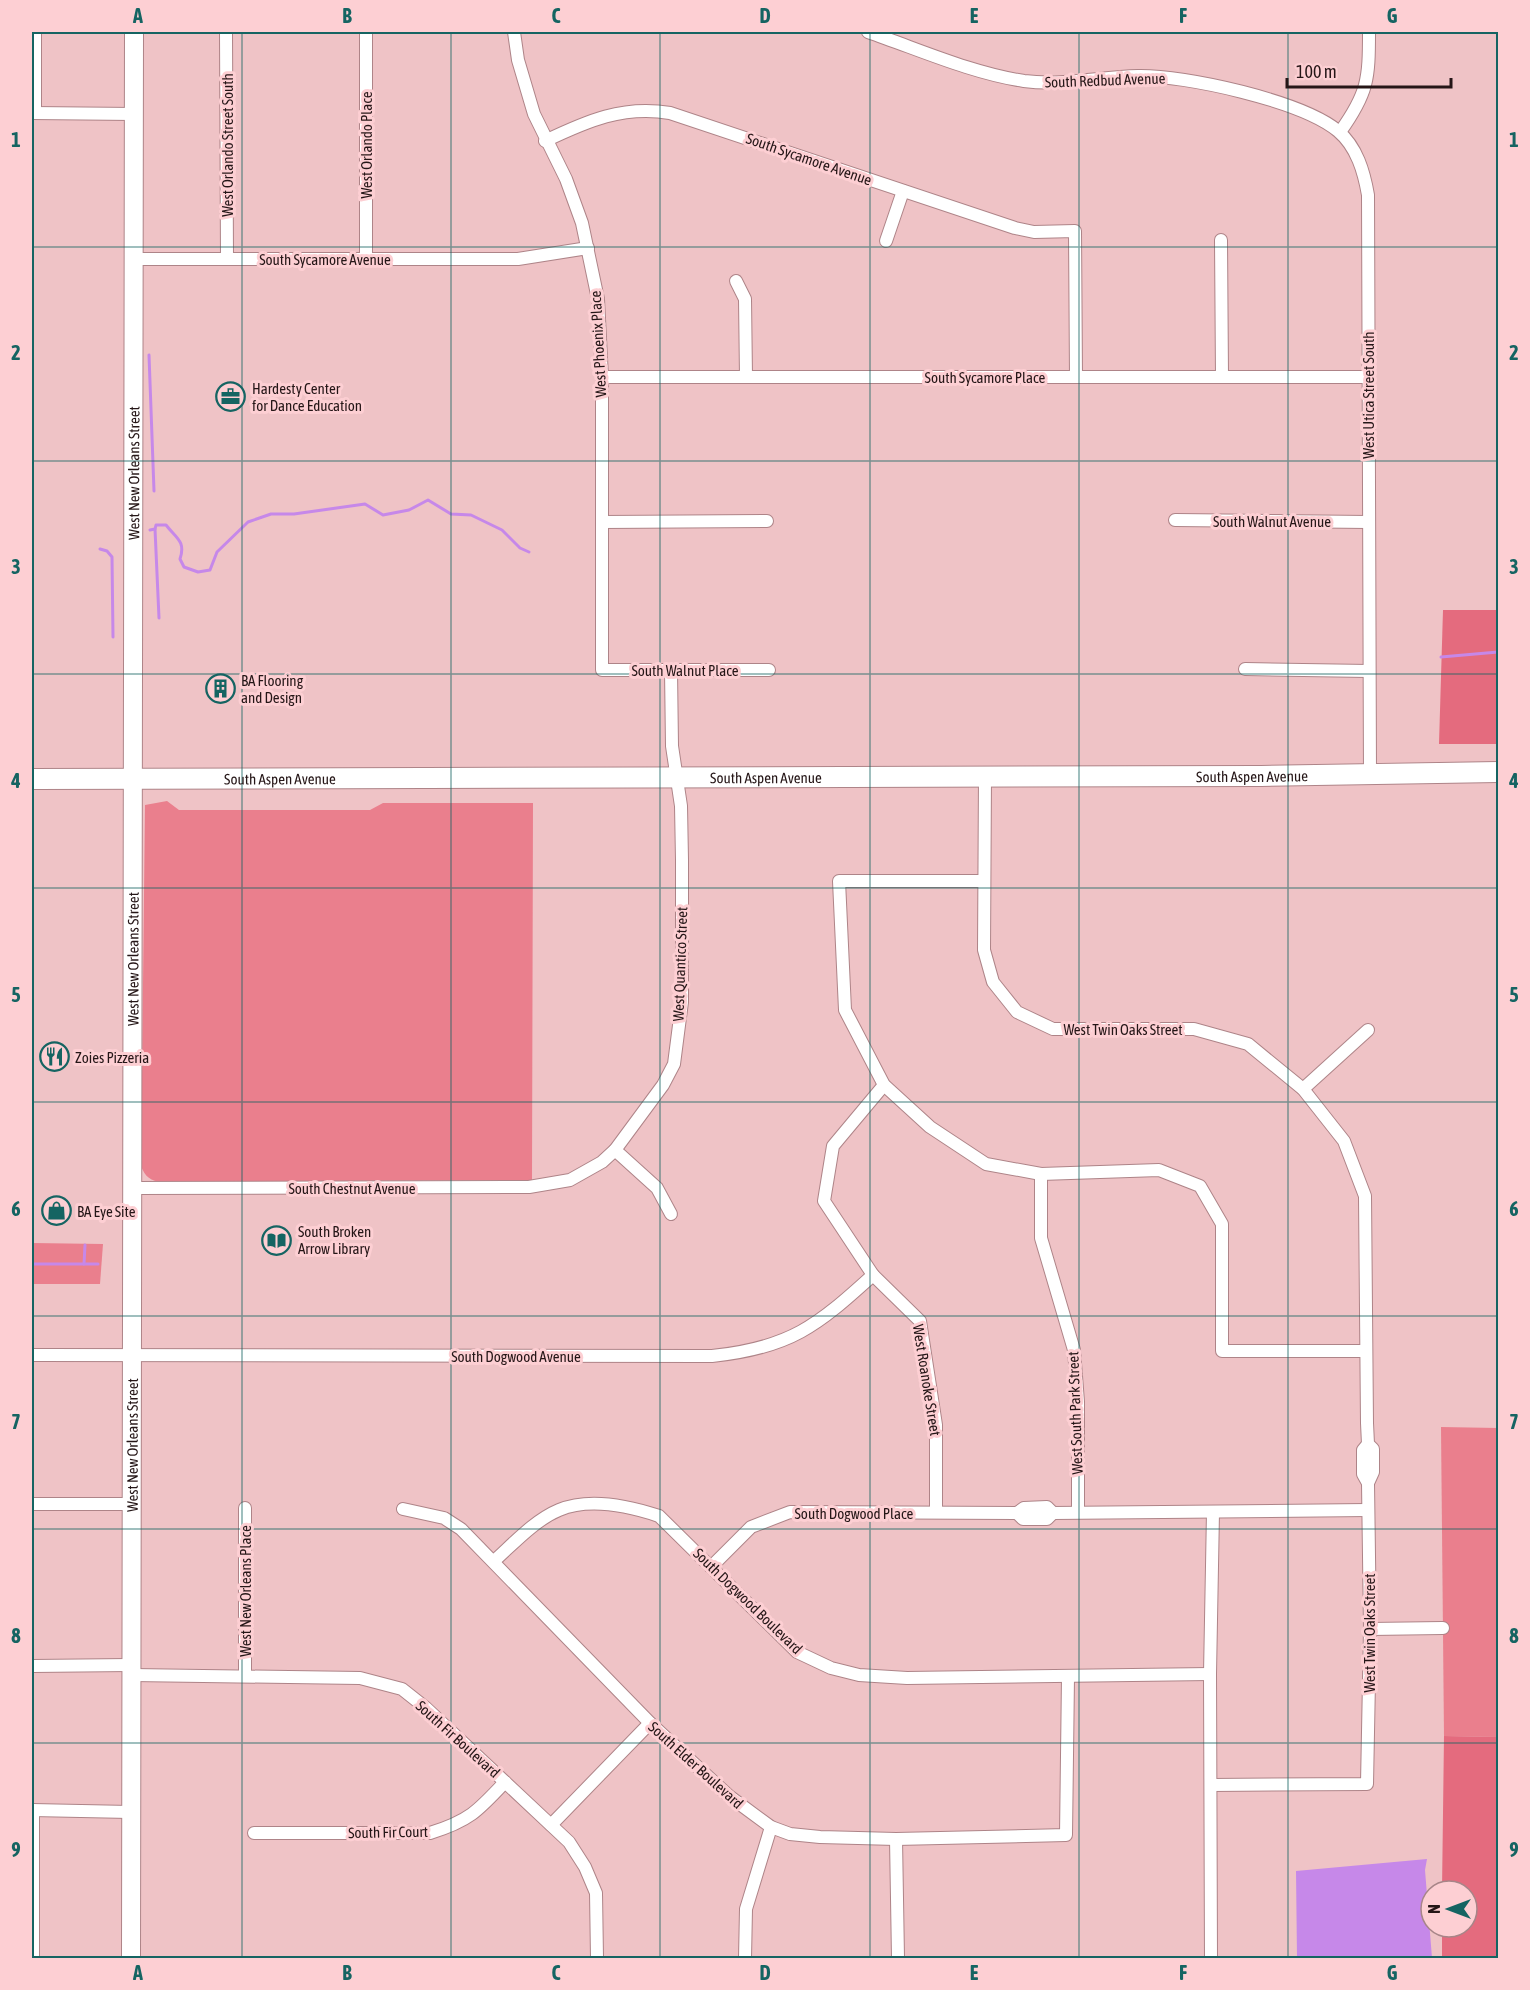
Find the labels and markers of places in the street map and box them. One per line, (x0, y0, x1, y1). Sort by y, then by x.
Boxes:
place label: Hardesty Center for Dance Education (252, 380, 362, 414)
office icon: Hardesty Center for Dance Education (215, 381, 247, 413)
place label: BA Flooring and Design (241, 672, 304, 706)
building icon: BA Flooring and Design (204, 673, 236, 705)
restaurant icon: Zoies Pizzeria (38, 1041, 70, 1073)
place label: Zoies Pizzeria (75, 1049, 149, 1066)
shop icon: BA Eye Site (40, 1195, 72, 1227)
place label: BA Eye Site (77, 1203, 136, 1220)
place label: South Broken Arrow Library (298, 1223, 371, 1257)
library icon: South Broken Arrow Library (261, 1224, 293, 1256)

